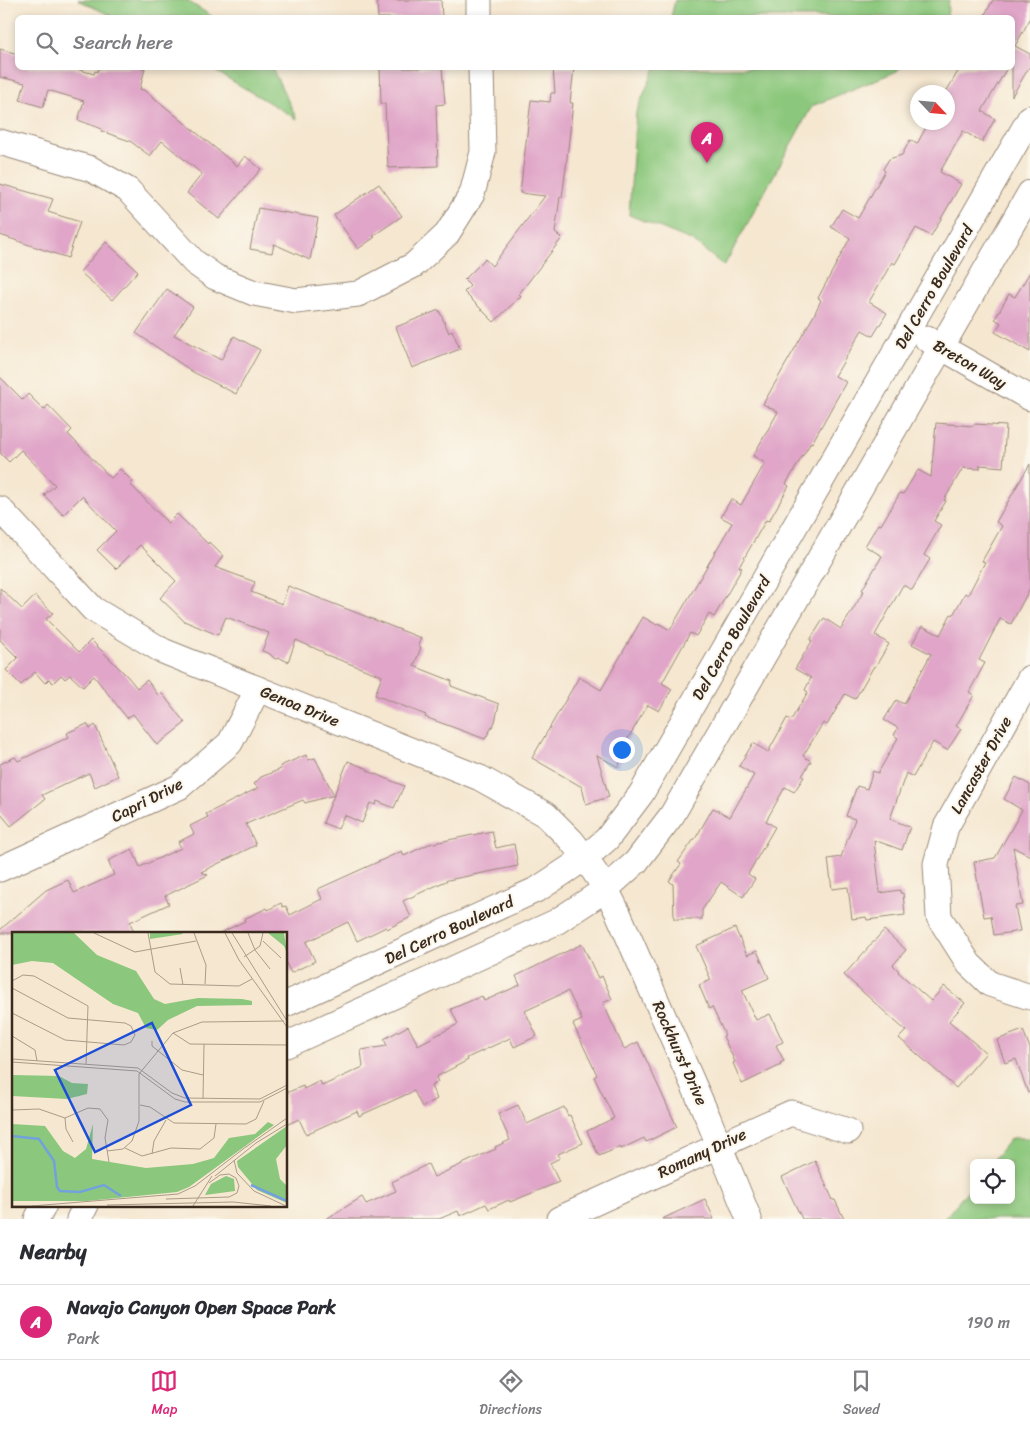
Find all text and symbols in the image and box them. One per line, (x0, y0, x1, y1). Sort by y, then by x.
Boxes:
search box (15, 15, 1015, 70)
text: Search here (73, 26, 173, 59)
icon: search (33, 29, 61, 57)
north arrow (910, 85, 955, 130)
pin: A (691, 122, 723, 163)
street label: Del Cerro Boulevard (887, 218, 982, 355)
street label: Breton Way (927, 331, 1013, 397)
street label: Del Cerro Boulevard (684, 569, 779, 706)
street label: Genoa Drive (256, 677, 344, 735)
street label: Lancaster Drive (942, 711, 1020, 819)
your location (609, 737, 635, 763)
street label: Capri Drive (106, 769, 188, 831)
street label: Del Cerro Boulevard (380, 887, 520, 973)
inset map (12, 932, 288, 1206)
street label: Rockhurst Drive (644, 996, 716, 1110)
street label: Romany Drive (653, 1120, 751, 1186)
map controls (970, 1159, 1015, 1204)
button: locate (970, 1159, 1015, 1204)
text: Nearby (20, 1233, 86, 1271)
text: Navajo Canyon Open Space Park (67, 1291, 336, 1324)
text: A (31, 1308, 41, 1337)
text: 190 m (967, 1308, 1010, 1337)
text: Park (67, 1324, 100, 1353)
tab: Map (150, 1367, 178, 1422)
tab: Directions (479, 1367, 542, 1422)
tab: Saved (843, 1367, 880, 1422)

